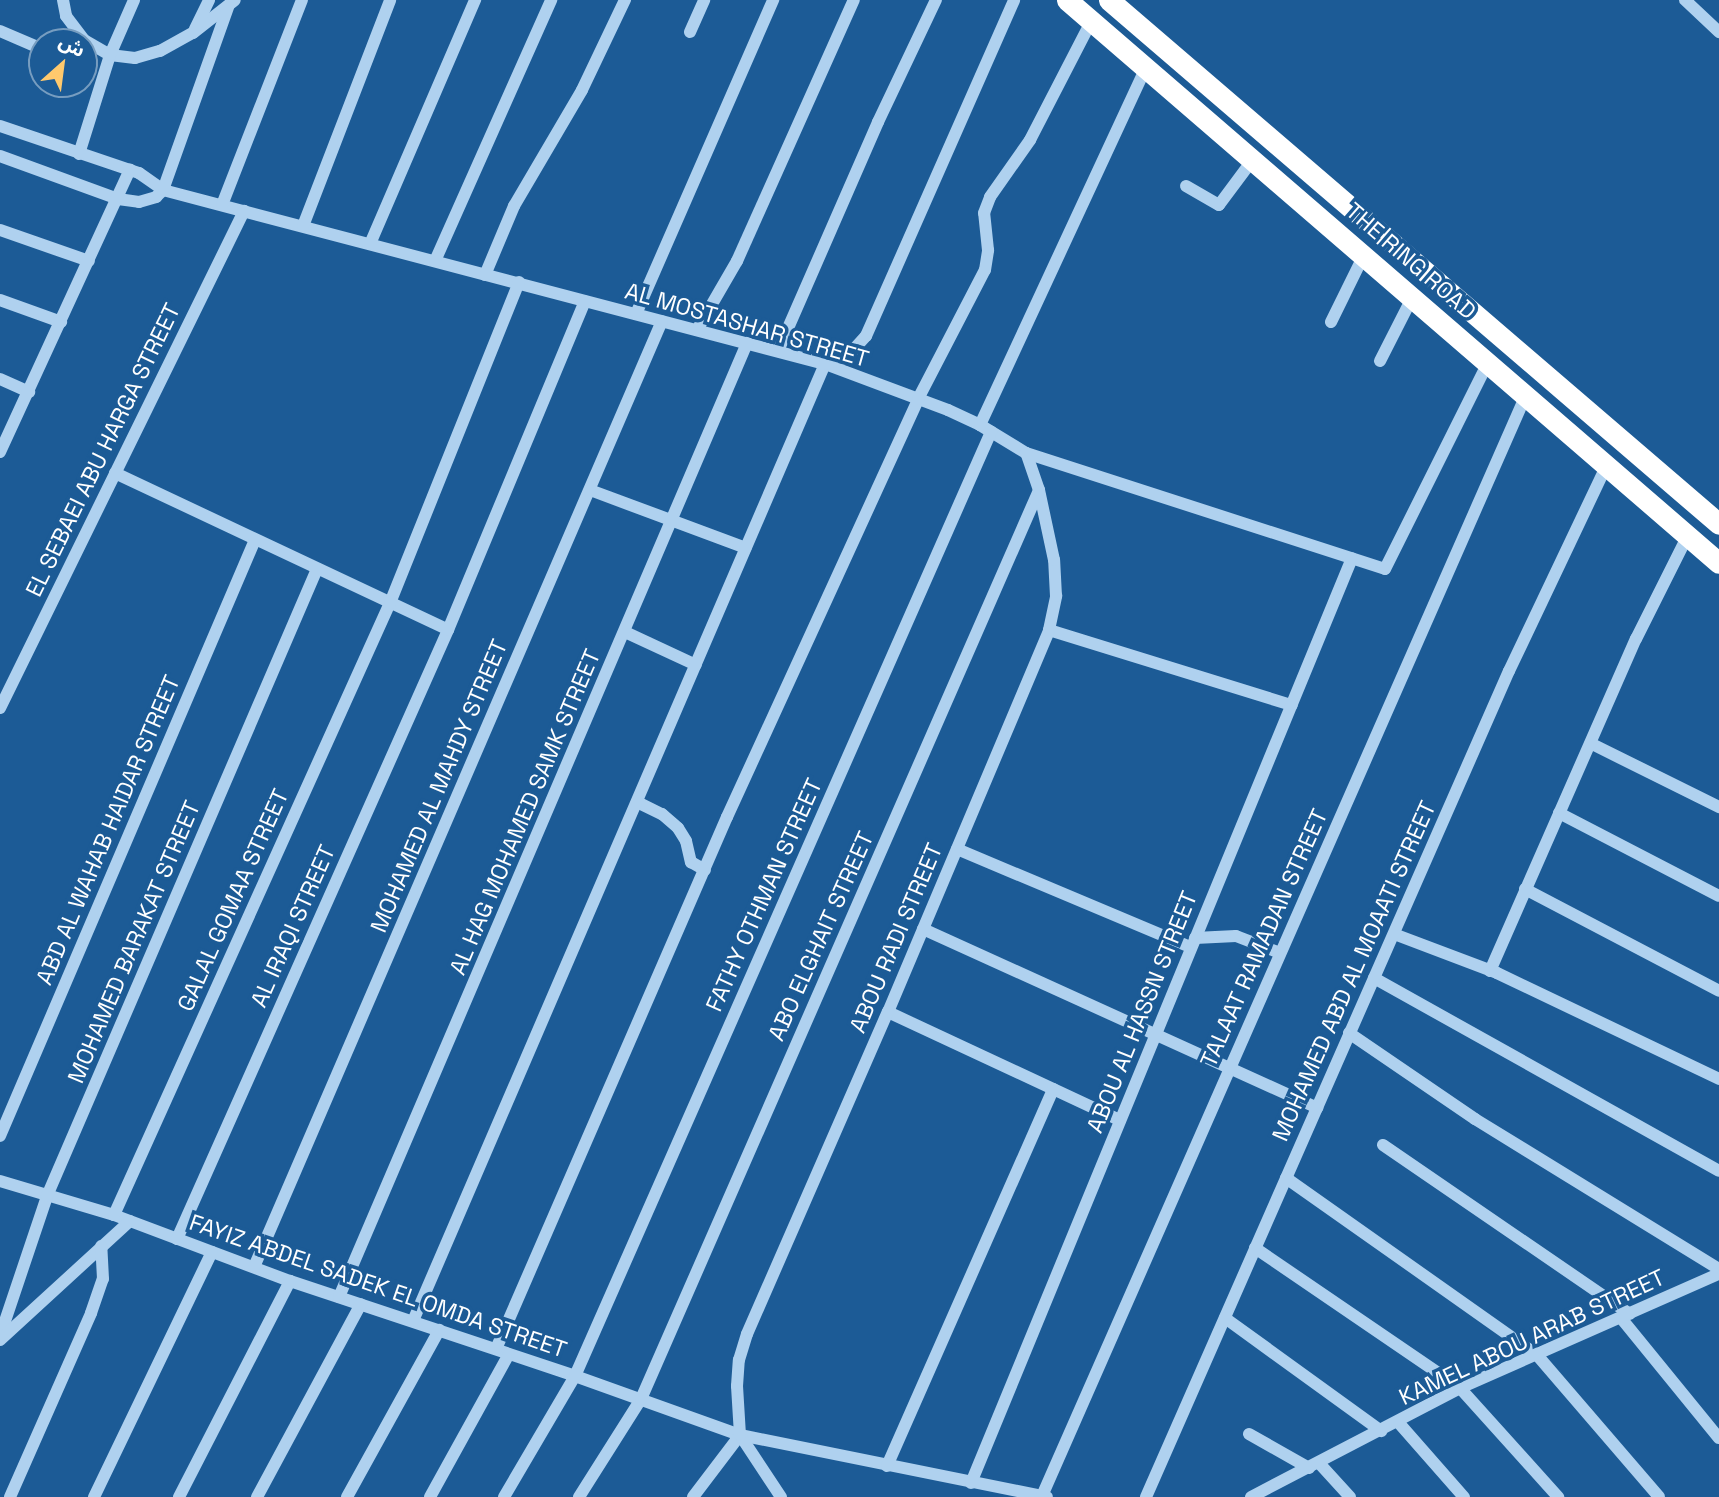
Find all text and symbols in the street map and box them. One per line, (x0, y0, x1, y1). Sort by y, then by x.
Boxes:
north arrow (28, 28, 98, 98)
text: ش (55, 29, 90, 63)
street label: THE RING ROAD (1340, 197, 1482, 325)
street label: AL MOSTASHAR STREET (622, 277, 872, 373)
street label: EL SEBAEI ABU HARGA STREET (20, 298, 186, 602)
street label: MOHAMED AL MAHDY STREET (364, 635, 514, 937)
street label: AL HAG MOHAMED SAMK STREET (444, 645, 606, 979)
street label: ABD AL WAHAB HAIDAR STREET (30, 671, 186, 989)
street label: FATHY OTHMAN STREET (700, 774, 828, 1016)
street label: GALAL GOMAA STREET (171, 784, 295, 1016)
street label: MOHAMED BARAKAT STREET (62, 796, 206, 1088)
street label: MOHAMED ABD AL MOAATI STREET (1266, 796, 1442, 1146)
street label: TALAAT RAMADAN STREET (1194, 804, 1334, 1072)
street label: ABO ELGHAIT STREET (762, 827, 880, 1045)
street label: ABOU RADI STREET (844, 839, 948, 1037)
street label: AL IRAQI STREET (245, 840, 341, 1012)
street label: ABOU AL HASSN STREET (1081, 887, 1203, 1137)
street label: FAYIZ ABDEL SADEK EL OMDA STREET (185, 1208, 571, 1364)
street label: KAMEL ABOU ARAB STREET (1394, 1263, 1670, 1411)

